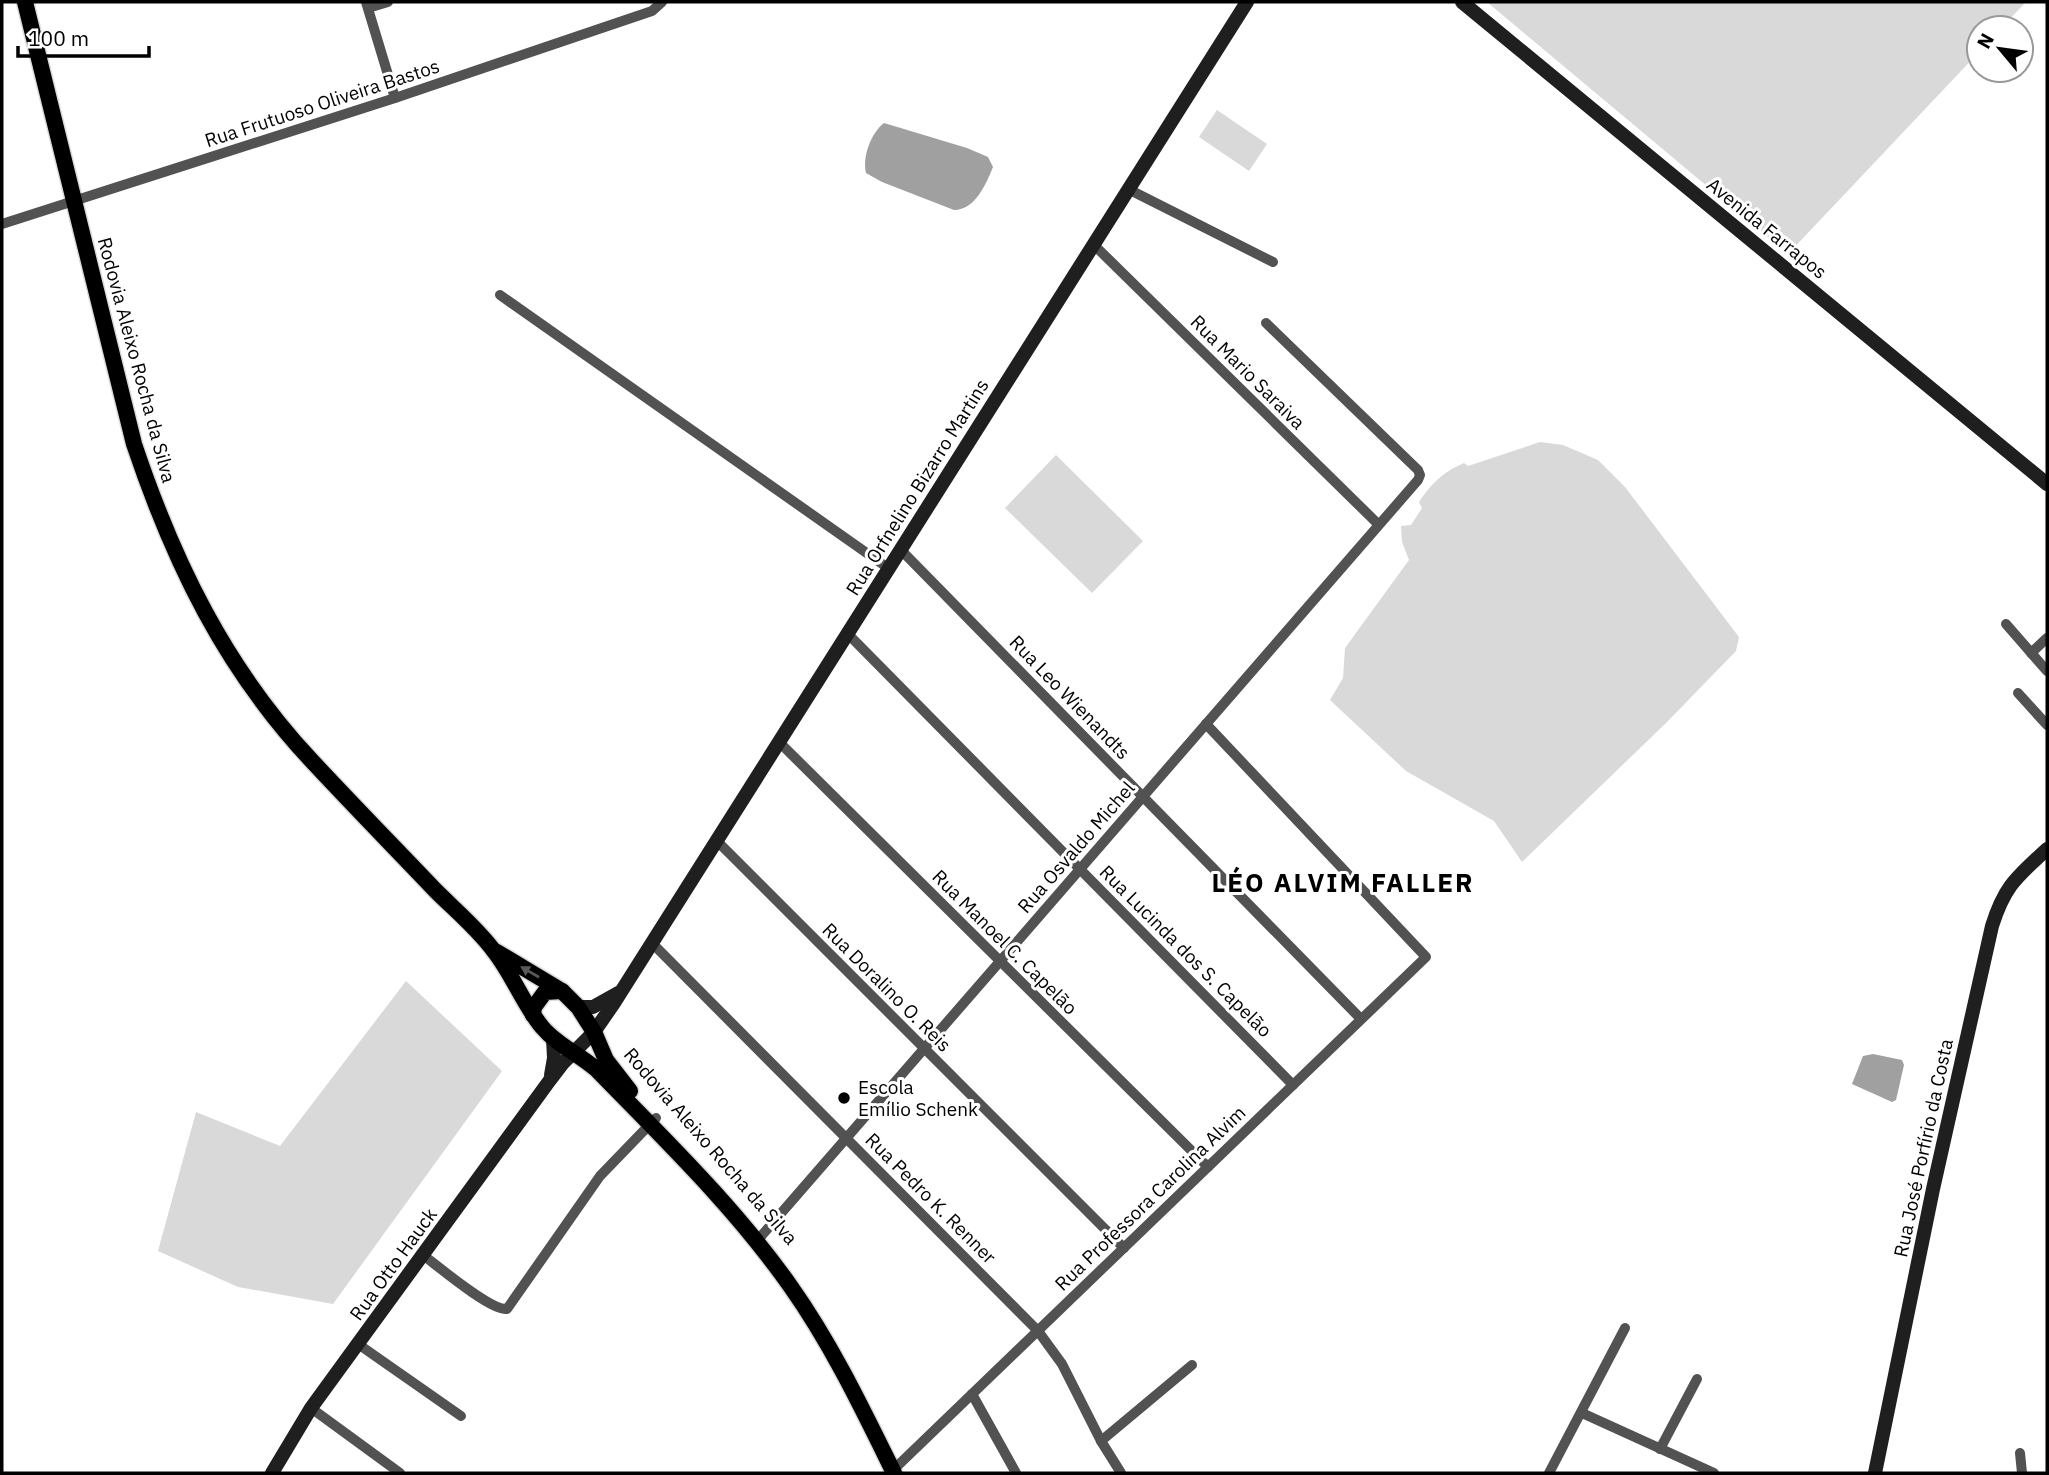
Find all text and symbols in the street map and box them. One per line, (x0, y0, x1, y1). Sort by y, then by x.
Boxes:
scale bar (18, 14, 149, 58)
north arrow (1965, 14, 2035, 84)
text: 100 m (28, 24, 89, 52)
text: N (1971, 29, 1999, 53)
street label: Rua Frutuoso Oliveira Bastos (202, 54, 442, 152)
street label: Avenida Farrapos (1702, 172, 1832, 284)
street label: Rodovia Aleixo Rocha da Silva (93, 235, 181, 485)
street label: Rua Mario Saraiva (1186, 310, 1310, 434)
street label: Rua Orfnelino Bizarro Martins (840, 374, 994, 600)
street label: Rua Leo Wienandts (1005, 630, 1135, 764)
street label: Rua Osvaldo Michel (1012, 776, 1140, 918)
street label: Rua Lucinda dos S. Capelão (1095, 860, 1277, 1042)
street label: Rua Manoel C. Capelão (927, 864, 1083, 1020)
district label: LÉO ALVIM FALLER (1211, 865, 1475, 899)
street label: Rua Doralino O. Reis (817, 917, 957, 1057)
one-way arrow (520, 966, 539, 978)
street label: Rua José Porfírio da Costa (1888, 1037, 1958, 1259)
street label: Rodovia Aleixo Rocha da Silva (619, 1043, 803, 1249)
place label: Escola Emílio Schenk (858, 1075, 978, 1121)
marker: Escola Emílio Schenk (836, 1090, 852, 1106)
street label: Rua Professora Carolina Alvim (1050, 1100, 1250, 1296)
street label: Rua Pedro K. Renner (861, 1128, 1001, 1268)
street label: Rua Otto Hauck (344, 1203, 442, 1325)

